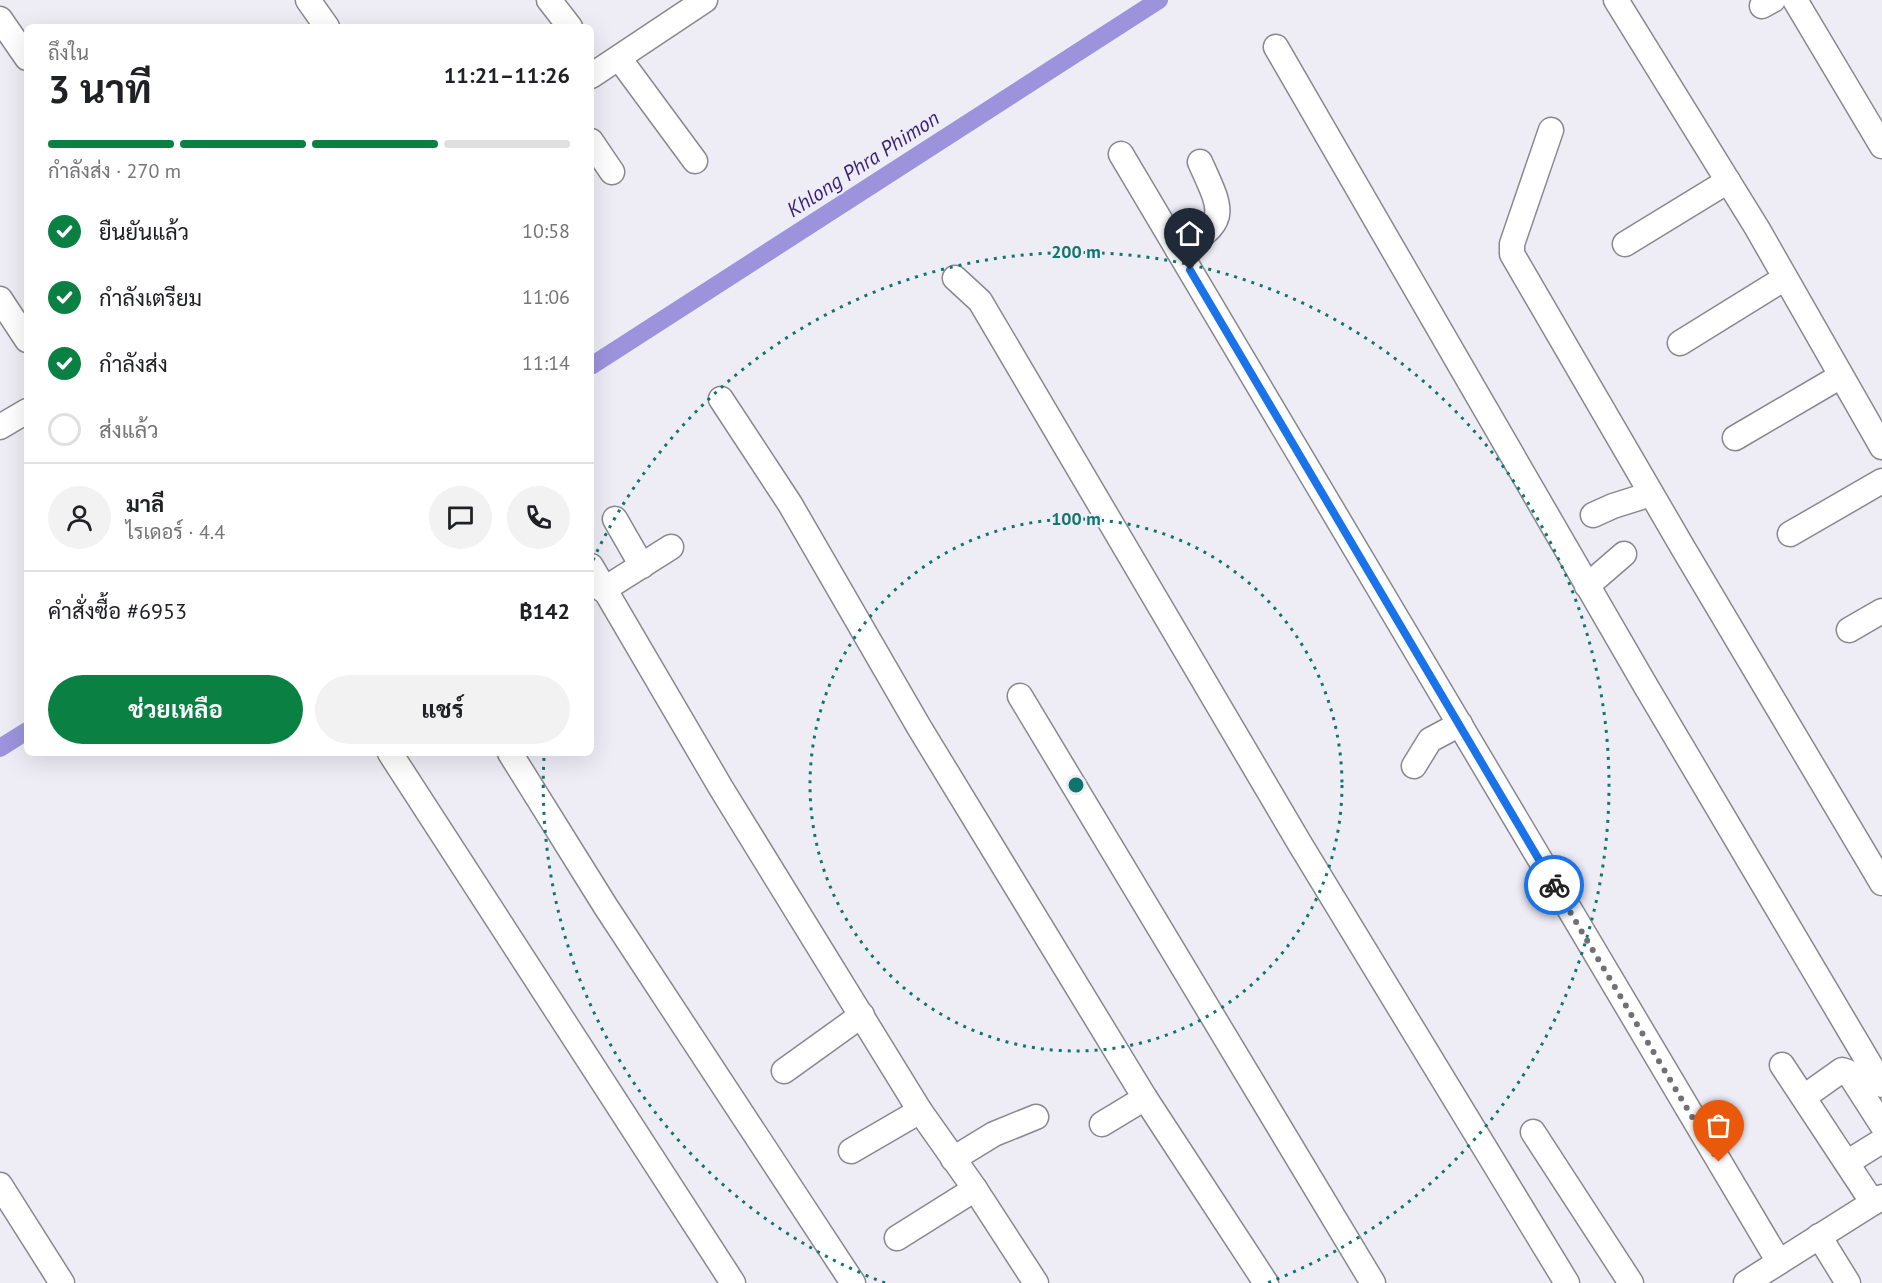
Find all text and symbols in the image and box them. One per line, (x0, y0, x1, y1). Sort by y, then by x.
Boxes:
text: ถึงใน (48, 40, 89, 66)
text: 11:21–11:26 (444, 61, 570, 89)
text: 3 นาที (48, 63, 152, 114)
water label: Khlong Phra Phimon (781, 104, 944, 223)
text: กำลังส่ง · 270 m (48, 158, 181, 184)
pin (1164, 208, 1215, 270)
icon: check (48, 215, 81, 248)
icon: home (1173, 217, 1206, 250)
text: ยืนยันแล้ว (99, 218, 189, 246)
text: 10:58 (522, 218, 570, 244)
text: 200 m (1051, 240, 1101, 263)
icon: check (48, 281, 81, 314)
text: กำลังเตรียม (99, 284, 202, 312)
text: 11:06 (522, 284, 570, 310)
icon: check (48, 347, 81, 380)
text: กำลังส่ง (99, 350, 168, 378)
text: 11:14 (522, 350, 570, 376)
text: ส่งแล้ว (99, 416, 159, 444)
button: person (48, 486, 111, 549)
button: chat (429, 486, 492, 549)
button: phone (507, 486, 570, 549)
text: มาลี (126, 490, 164, 518)
text: 100 m (1051, 507, 1101, 530)
text: ไรเดอร์ · 4.4 (126, 519, 225, 545)
text: คำสั่งซื้อ #6953 (48, 597, 187, 625)
text: ฿142 (519, 597, 570, 625)
button: ช่วยเหลือ (48, 675, 303, 744)
button: แชร์ (315, 675, 570, 744)
centre of rings (1066, 775, 1086, 795)
courier (1524, 855, 1584, 915)
icon: bike (1538, 869, 1571, 902)
pin (1693, 1100, 1744, 1162)
icon: bag (1702, 1109, 1735, 1142)

